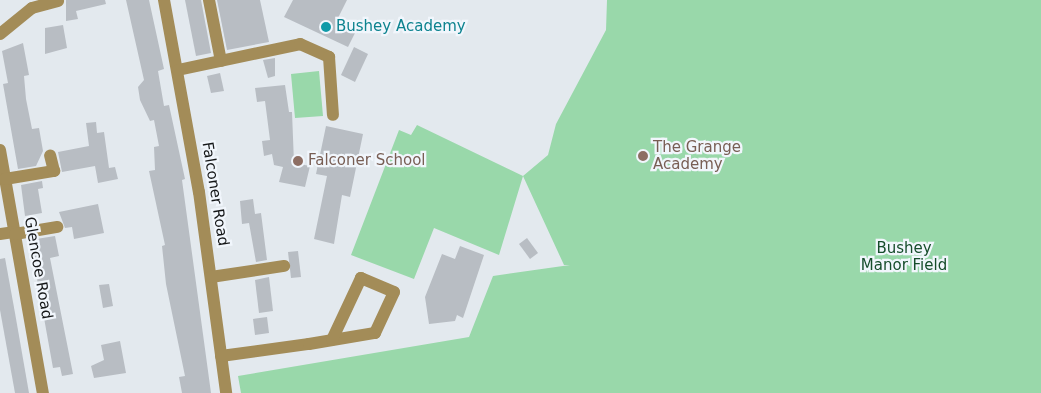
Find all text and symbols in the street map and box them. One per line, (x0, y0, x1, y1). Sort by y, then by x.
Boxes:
place label: Bushey Academy (336, 18, 466, 36)
marker: Bushey Academy (320, 21, 332, 33)
place label: The Grange Academy (653, 138, 741, 173)
street label: Falconer Road (198, 141, 232, 247)
marker: The Grange Academy (637, 150, 649, 162)
place label: Falconer School (308, 152, 426, 170)
marker: Falconer School (292, 155, 304, 167)
street label: Glencoe Road (20, 215, 56, 321)
park label: Bushey Manor Field (861, 239, 947, 274)

